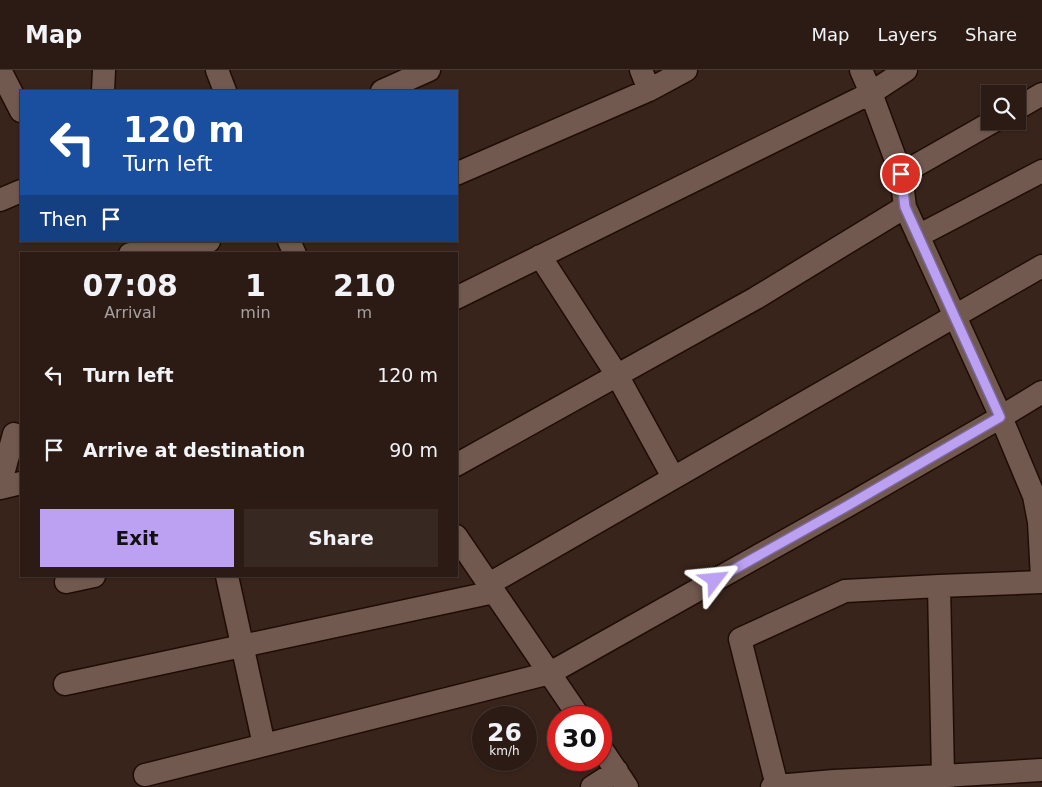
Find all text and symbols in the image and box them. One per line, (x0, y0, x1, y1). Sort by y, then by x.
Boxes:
text: Map (25, 21, 82, 49)
text: Map (811, 24, 849, 45)
text: Layers (877, 24, 937, 45)
text: Share (965, 24, 1017, 45)
map controls (981, 85, 1026, 130)
button: search (981, 85, 1026, 130)
icon: left (40, 110, 105, 175)
text: 120 m (123, 110, 245, 150)
text: Turn left (123, 151, 212, 176)
pin (880, 153, 922, 195)
icon: arrive (887, 160, 915, 188)
icon: arrive (97, 205, 125, 233)
text: Then (40, 208, 87, 230)
text: 07:08 (82, 268, 178, 303)
text: 1 (245, 268, 266, 303)
text: 210 (333, 268, 396, 303)
text: Arrival (104, 303, 156, 322)
text: min (240, 303, 271, 322)
text: m (356, 303, 372, 322)
icon: left (40, 361, 68, 389)
text: Turn left (83, 364, 174, 386)
text: 120 m (377, 364, 438, 386)
icon: arrive (40, 436, 68, 464)
text: Arrive at destination (83, 439, 305, 461)
text: 90 m (389, 439, 438, 461)
button: Exit (40, 509, 234, 567)
button: Share (244, 509, 438, 567)
position arrow (688, 553, 740, 605)
speed limit sign: 30 (547, 706, 612, 771)
text: 26 (487, 718, 522, 747)
text: km/h (489, 744, 520, 758)

